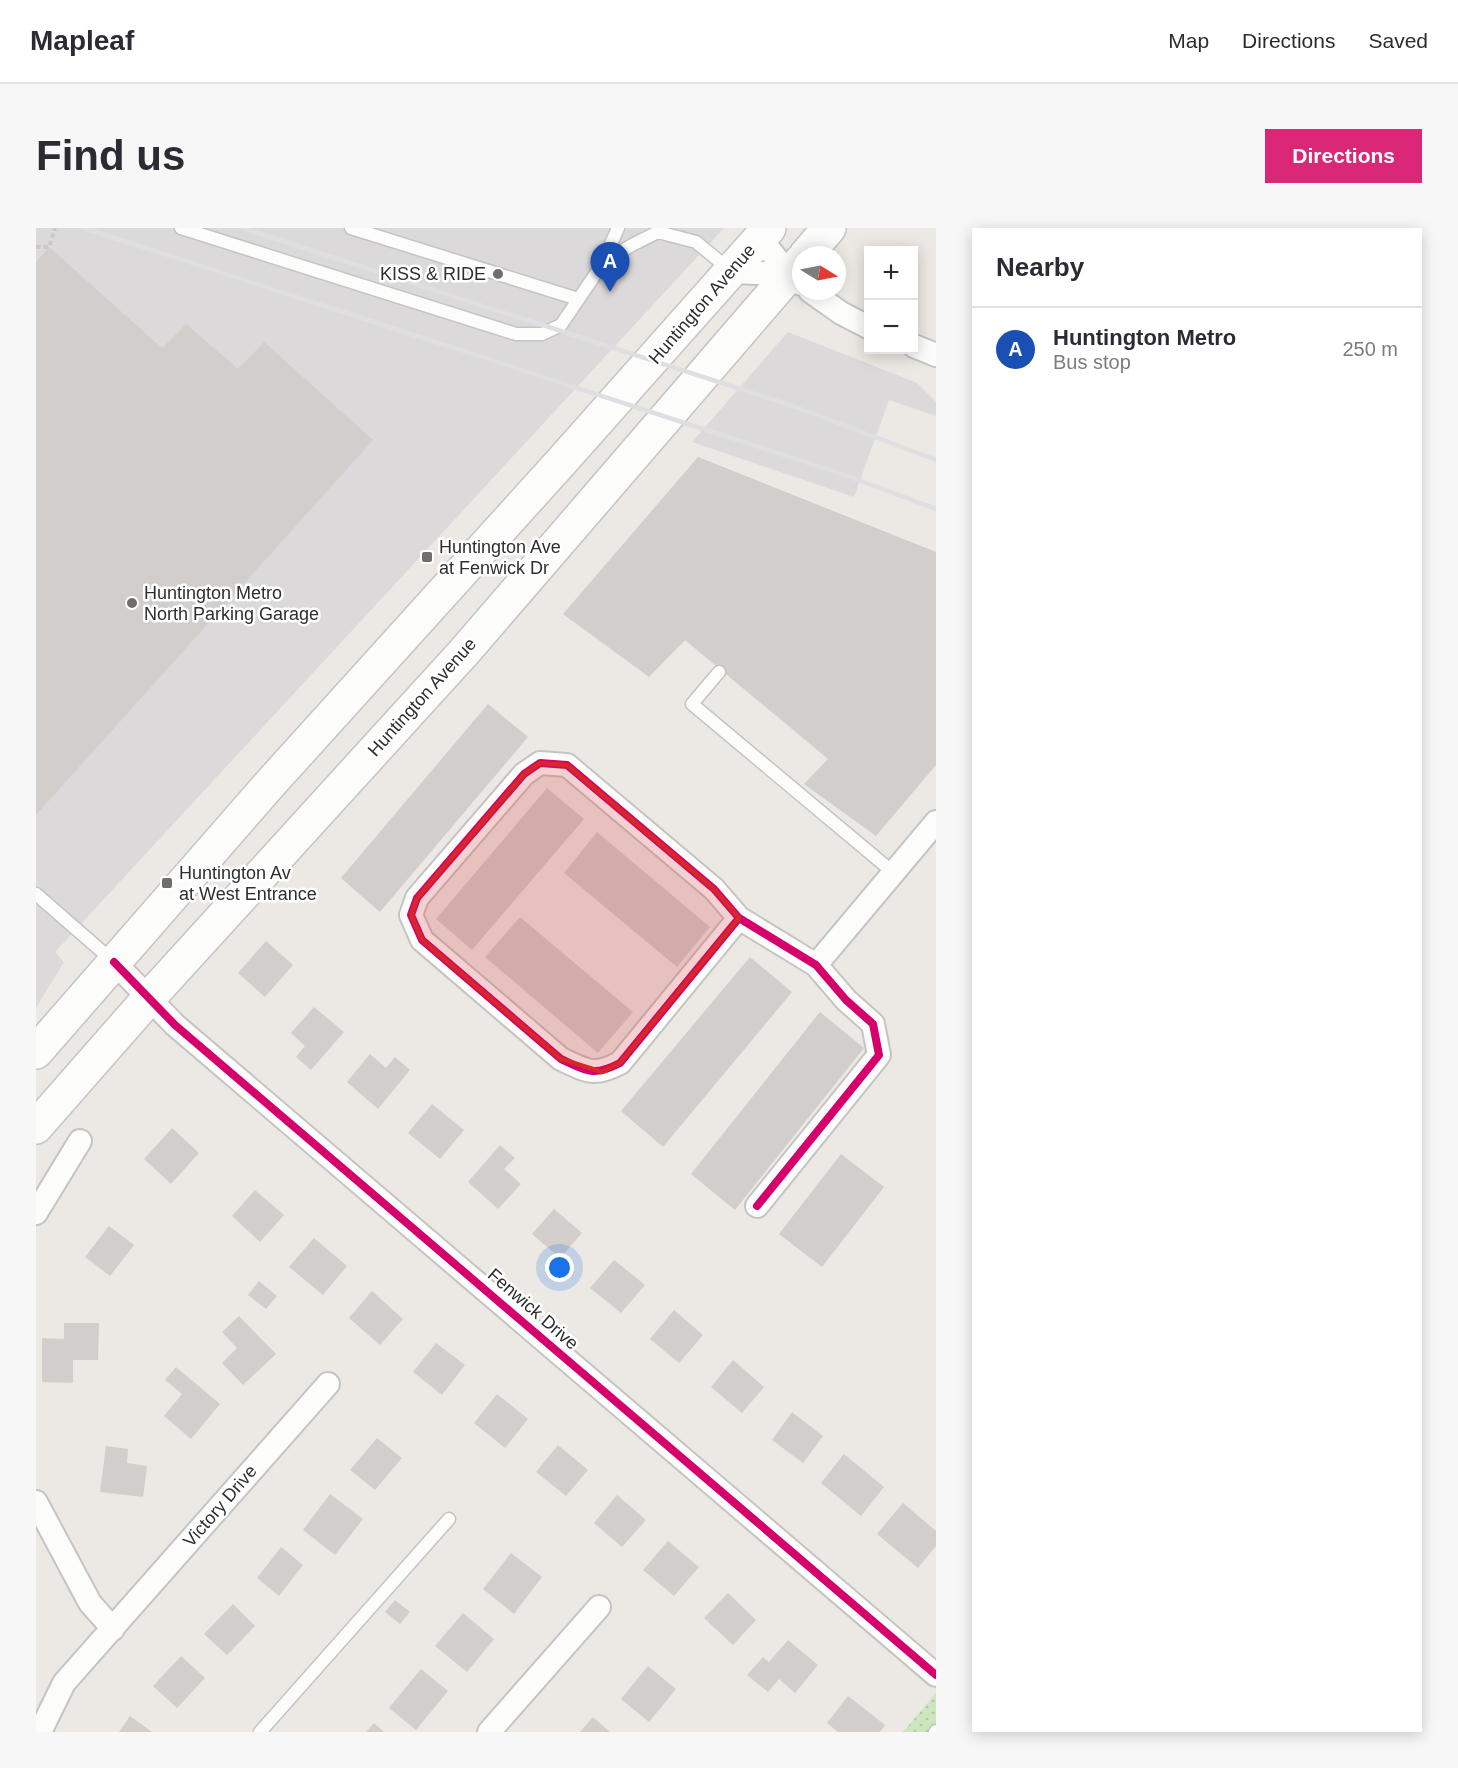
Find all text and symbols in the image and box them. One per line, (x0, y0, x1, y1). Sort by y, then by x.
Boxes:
text: Mapleaf (30, 25, 134, 56)
text: Map (1168, 29, 1209, 52)
text: Directions (1242, 29, 1335, 52)
text: Saved (1368, 29, 1428, 52)
button: Directions (1265, 129, 1422, 183)
text: Find us (36, 132, 185, 179)
street label: Huntington Avenue (645, 240, 759, 368)
pin: A (590, 242, 630, 292)
north arrow (792, 246, 846, 300)
map controls (864, 246, 918, 354)
button: + (864, 246, 918, 300)
text: Nearby (996, 252, 1084, 282)
place label: KISS & RIDE (380, 264, 486, 284)
marker: KISS & RIDE (491, 267, 505, 281)
button: − (864, 300, 918, 354)
text: Huntington Metro (1053, 325, 1236, 350)
text: A (1008, 338, 1023, 360)
text: 250 m (1342, 338, 1398, 360)
text: Bus stop (1053, 351, 1131, 373)
place label: Huntington Ave at Fenwick Dr (439, 537, 561, 578)
marker: Huntington Ave at Fenwick Dr (420, 550, 434, 564)
place label: Huntington Metro North Parking Garage (144, 583, 319, 624)
marker: Huntington Metro North Parking Garage (125, 596, 139, 610)
street label: Huntington Avenue (364, 634, 480, 760)
place label: Huntington Av at West Entrance (179, 863, 317, 904)
marker: Huntington Av at West Entrance (160, 876, 174, 890)
your location (545, 1253, 574, 1282)
street label: Fenwick Drive (484, 1264, 582, 1354)
street label: Victory Drive (179, 1461, 261, 1551)

